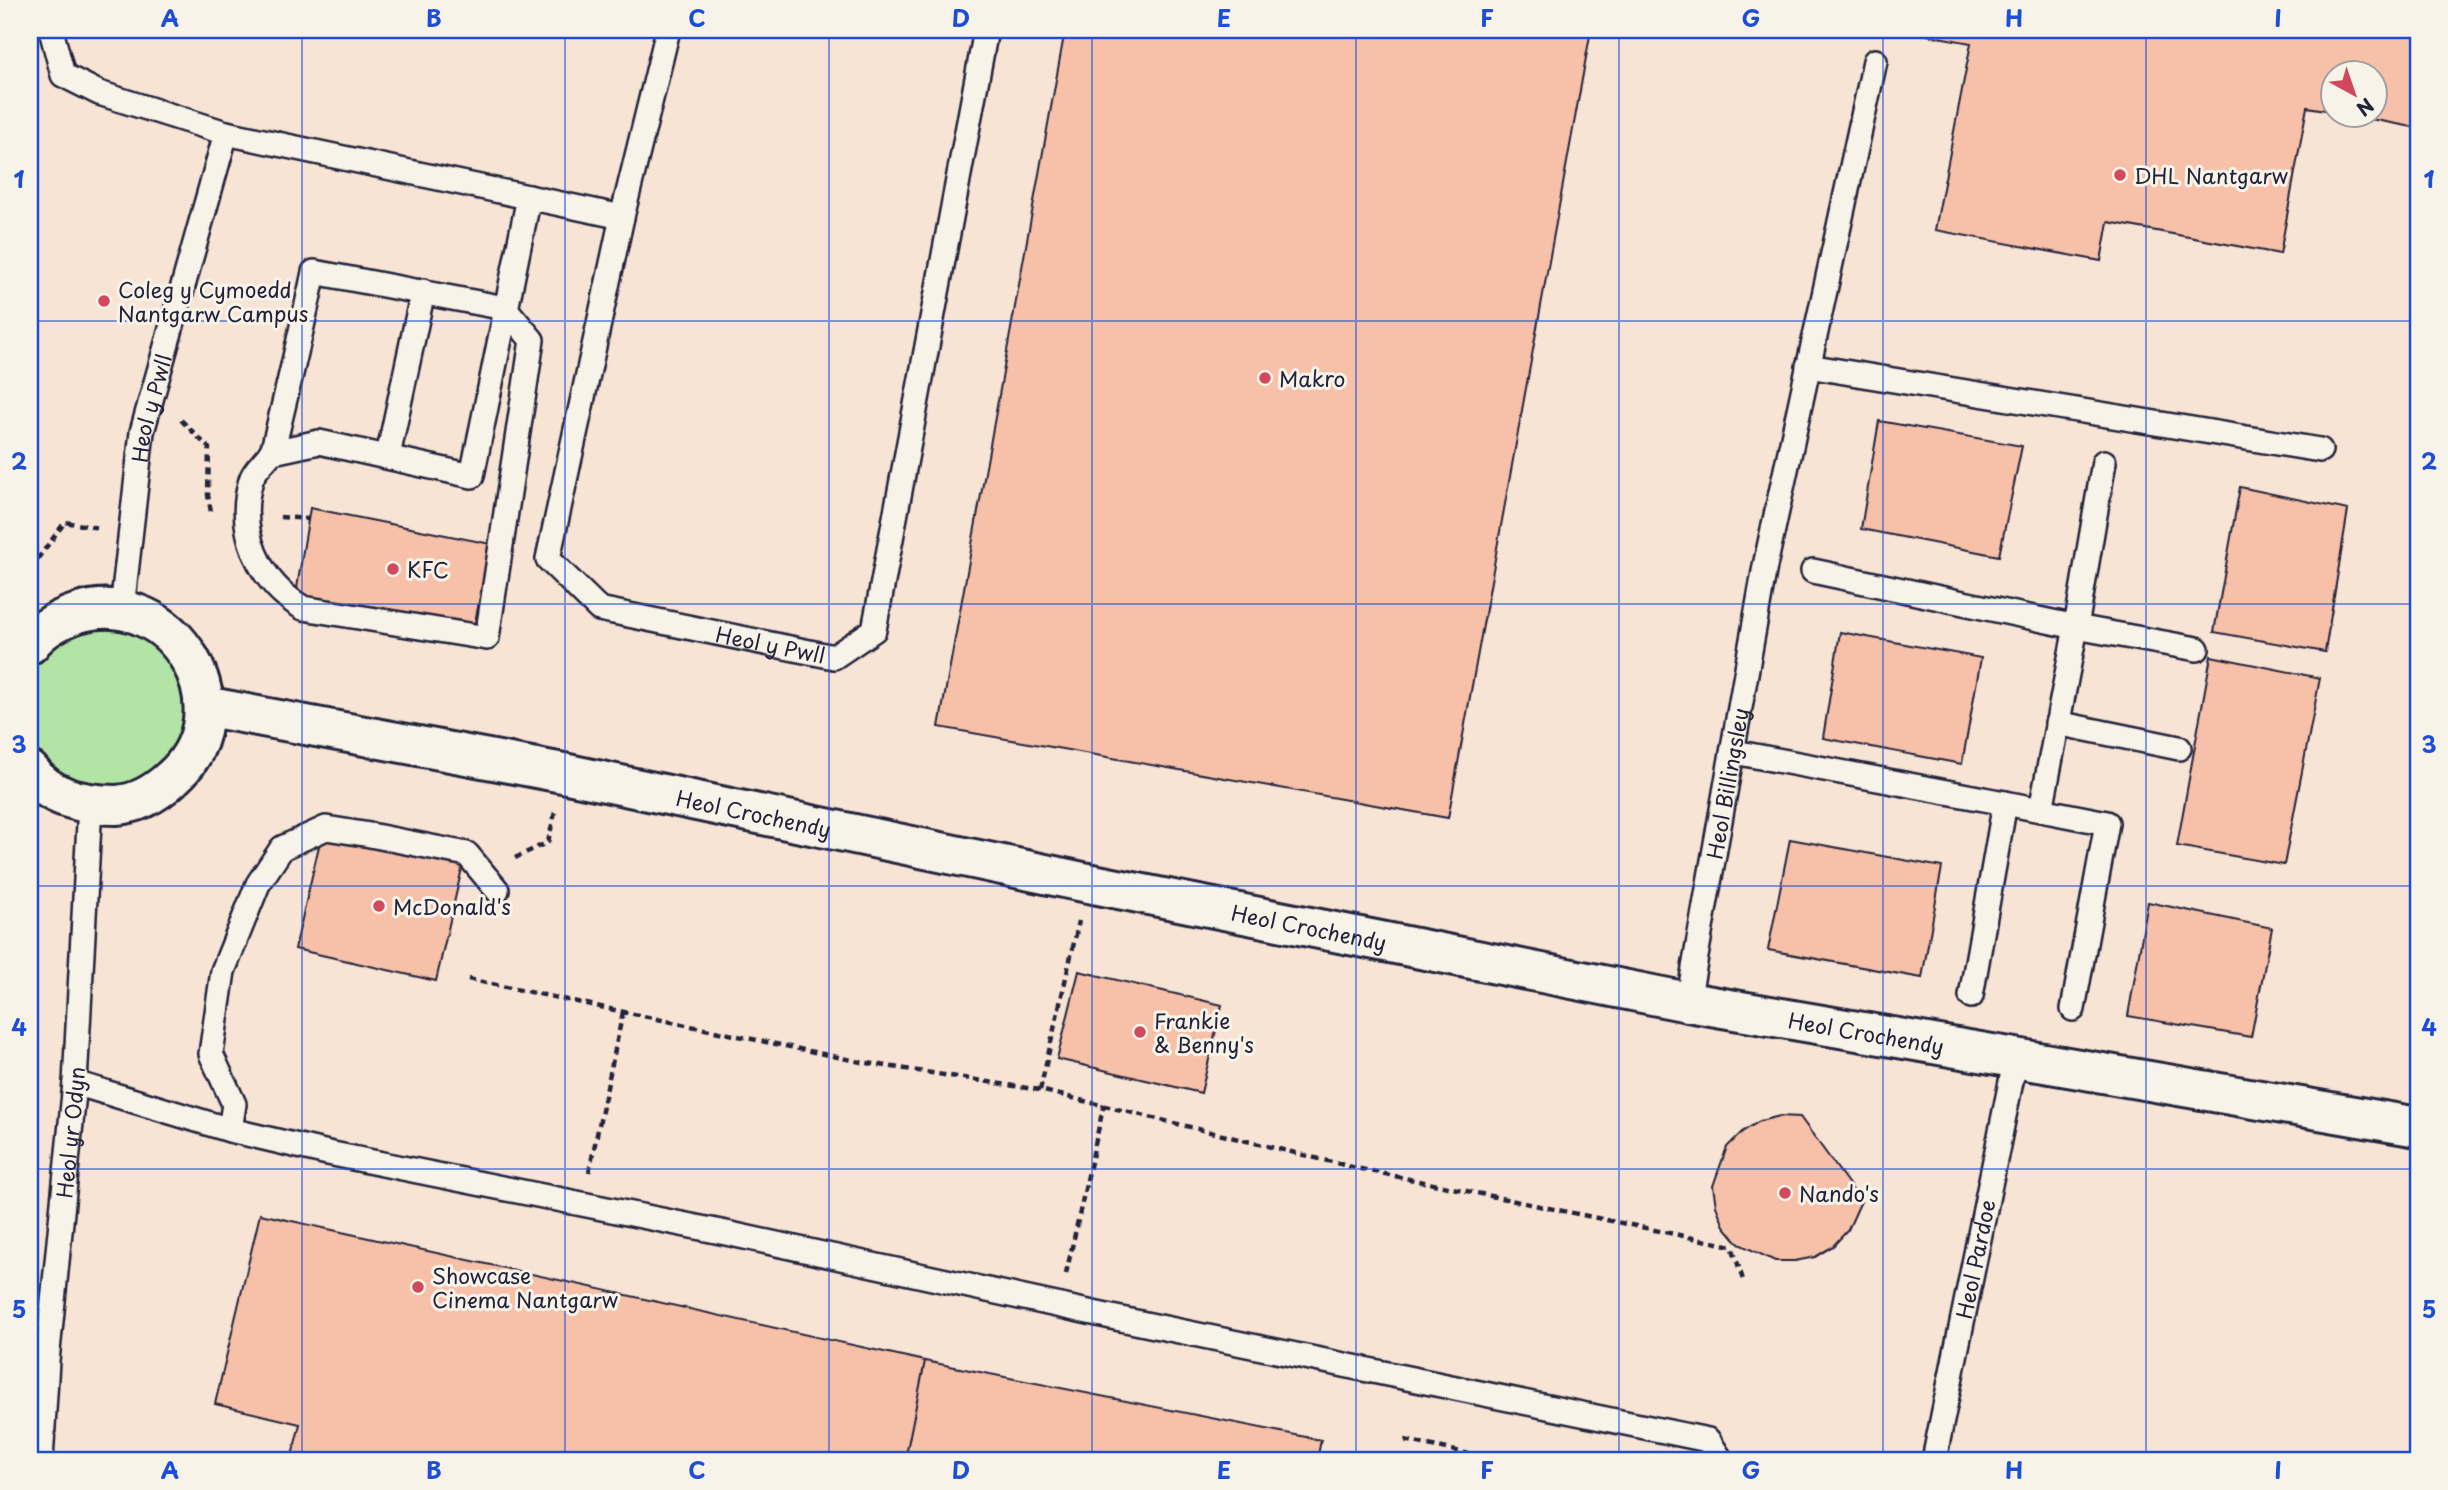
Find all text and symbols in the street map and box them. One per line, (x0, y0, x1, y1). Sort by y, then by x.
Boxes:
text: A (161, 0, 179, 35)
text: B (426, 0, 442, 35)
text: C (688, 0, 706, 35)
text: D (952, 0, 970, 35)
text: E (1217, 0, 1231, 35)
text: F (1480, 0, 1494, 35)
text: G (1742, 0, 1760, 35)
text: H (2005, 0, 2023, 35)
text: I (2274, 0, 2282, 35)
north arrow (2318, 60, 2388, 130)
text: N (2351, 92, 2380, 123)
place label: DHL Nantgarw (2134, 159, 2288, 191)
text: 1 (14, 161, 25, 196)
text: 1 (2424, 161, 2435, 196)
marker: DHL Nantgarw (2112, 167, 2128, 183)
place label: Coleg y Cymoedd Nantgarw Campus (118, 273, 308, 329)
marker: Coleg y Cymoedd Nantgarw Campus (96, 293, 112, 309)
street label: Heol y Pwll (123, 350, 179, 464)
place label: Makro (1279, 362, 1345, 394)
marker: Makro (1257, 370, 1273, 386)
text: 2 (11, 443, 27, 478)
text: 2 (2421, 443, 2437, 478)
place label: KFC (407, 553, 449, 585)
marker: KFC (385, 561, 401, 577)
street label: Heol y Pwll (713, 617, 828, 671)
street label: Heol Billingsley (1698, 705, 1756, 862)
text: 3 (11, 726, 27, 761)
text: 3 (2421, 726, 2437, 761)
street label: Heol Crochendy (673, 781, 834, 845)
place label: McDonald's (393, 890, 511, 922)
street label: Heol Crochendy (1229, 896, 1390, 958)
marker: McDonald's (371, 898, 387, 914)
street label: Heol Crochendy (1786, 1003, 1947, 1062)
place label: Frankie & Benny's (1154, 1004, 1254, 1060)
text: 4 (11, 1009, 27, 1044)
text: 4 (2421, 1009, 2437, 1044)
marker: Frankie & Benny's (1132, 1024, 1148, 1040)
street label: Heol yr Odyn (47, 1066, 92, 1200)
place label: Nando's (1799, 1177, 1879, 1209)
marker: Nando's (1777, 1185, 1793, 1201)
street label: Heol Pardoe (1947, 1197, 2003, 1322)
place label: Showcase Cinema Nantgarw (432, 1259, 618, 1315)
marker: Showcase Cinema Nantgarw (410, 1279, 426, 1295)
text: 5 (12, 1291, 26, 1326)
text: 5 (2422, 1291, 2436, 1326)
text: A (161, 1452, 179, 1487)
text: B (426, 1452, 442, 1487)
text: C (688, 1452, 706, 1487)
text: D (952, 1452, 970, 1487)
text: E (1217, 1452, 1231, 1487)
text: F (1480, 1452, 1494, 1487)
text: G (1742, 1452, 1760, 1487)
text: H (2005, 1452, 2023, 1487)
text: I (2274, 1452, 2282, 1487)

